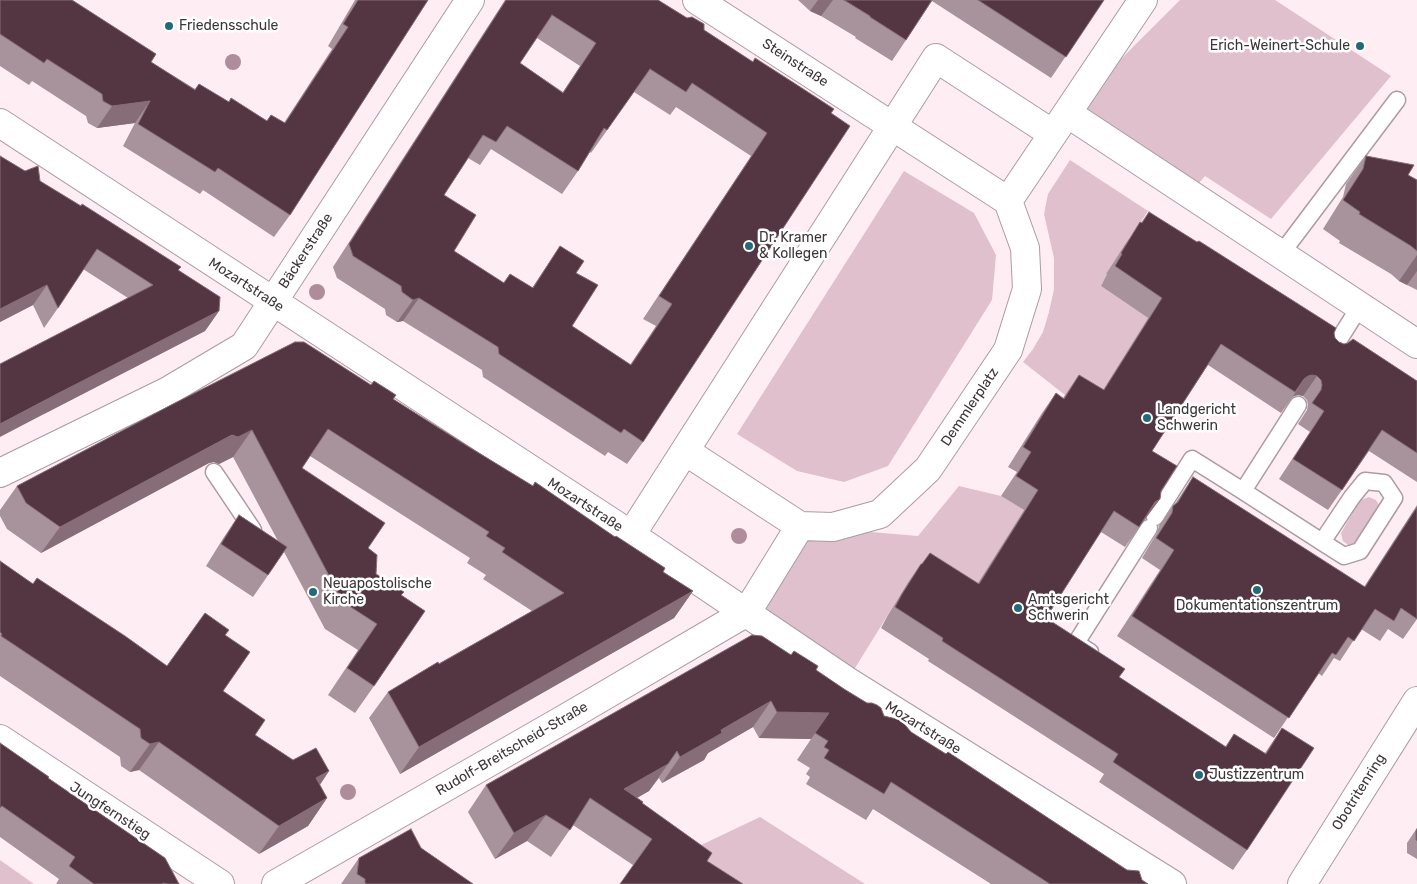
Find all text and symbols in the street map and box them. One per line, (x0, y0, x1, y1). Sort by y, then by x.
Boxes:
place label: Friedensschule (179, 18, 278, 34)
marker: Friedensschule (163, 20, 175, 32)
street label: Steinstraße (759, 35, 831, 91)
place label: Erich-Weinert-Schule (1210, 38, 1350, 54)
marker: Erich-Weinert-Schule (1354, 40, 1366, 52)
street label: Bäckerstraße (275, 210, 337, 292)
place label: Dr. Kramer & Kollegen (759, 230, 828, 262)
marker: Dr. Kramer & Kollegen (743, 240, 755, 252)
street label: Mozartstraße (205, 254, 287, 316)
street label: Demmlerplatz (938, 365, 1002, 449)
place label: Landgericht Schwerin (1157, 402, 1236, 434)
marker: Landgericht Schwerin (1141, 412, 1153, 424)
street label: Mozartstraße (544, 474, 626, 536)
place label: Neuapostolische Kirche (323, 576, 432, 608)
marker: Dokumentationszentrum (1251, 584, 1263, 596)
marker: Neuapostolische Kirche (307, 586, 319, 598)
place label: Amtsgericht Schwerin (1028, 592, 1109, 624)
place label: Dokumentationszentrum (1176, 598, 1338, 614)
marker: Amtsgericht Schwerin (1012, 602, 1024, 614)
street label: Rudolf-Breitscheid-Straße (433, 698, 591, 800)
street label: Mozartstraße (882, 698, 964, 758)
street label: Obotritenring (1329, 751, 1389, 833)
place label: Justizzentrum (1209, 767, 1304, 783)
marker: Justizzentrum (1193, 769, 1205, 781)
street label: Jungfernstieg (66, 779, 154, 843)

